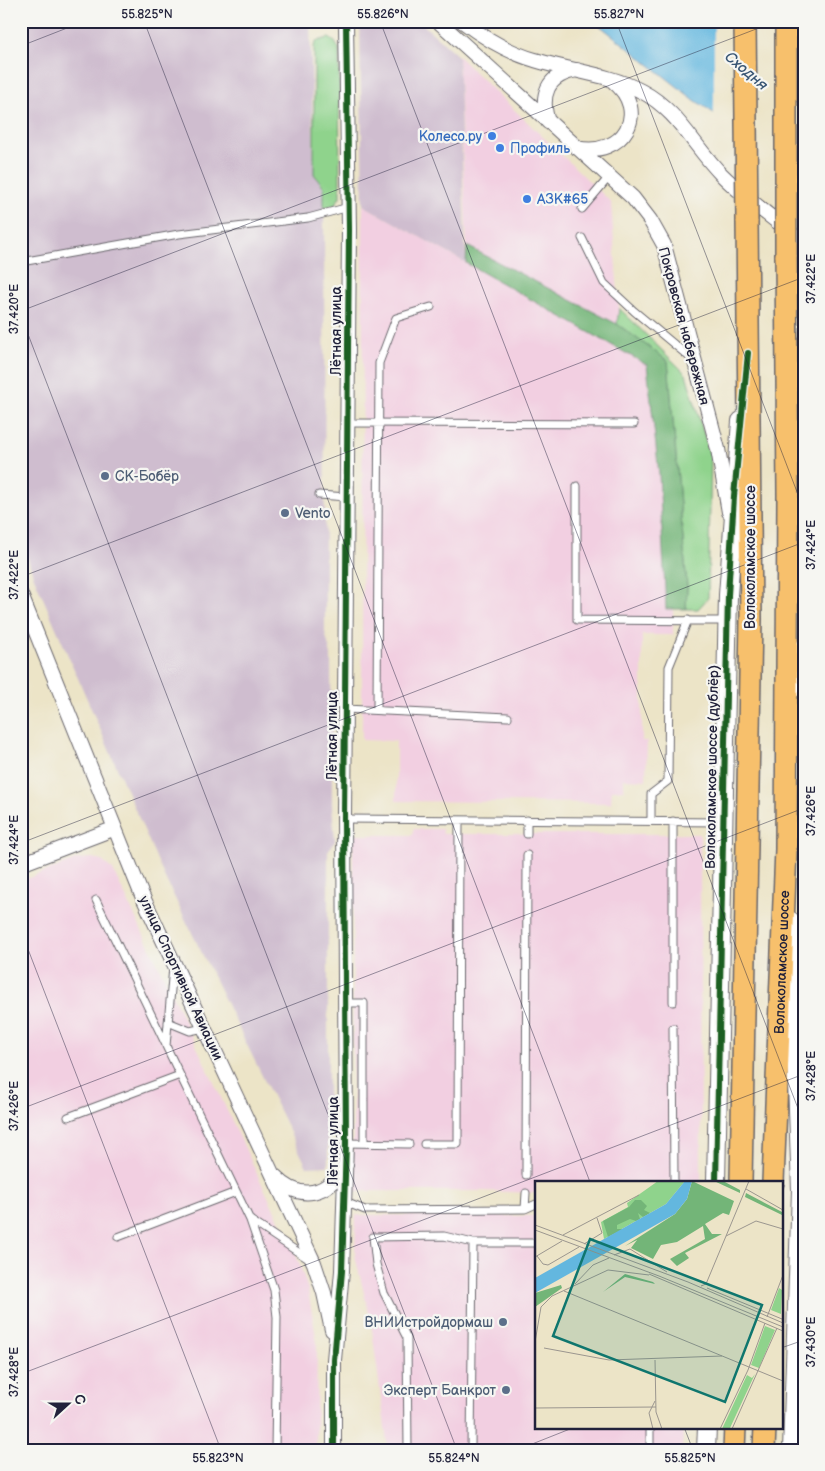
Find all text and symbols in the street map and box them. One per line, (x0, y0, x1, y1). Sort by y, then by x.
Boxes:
text: 55.825°N (121, 7, 173, 22)
text: 55.826°N (357, 7, 409, 22)
text: 55.827°N (594, 7, 644, 22)
water label: Сходня (720, 47, 772, 95)
place label: Колесо.ру (419, 128, 483, 145)
marker: Колесо.ру (486, 130, 498, 142)
place label: Профиль (510, 140, 570, 157)
marker: Профиль (494, 142, 506, 154)
place label: АЗК#65 (536, 191, 588, 208)
marker: АЗК#65 (521, 193, 533, 205)
street label: Покровская набережная (655, 245, 713, 407)
text: 37.422°E (804, 254, 819, 304)
text: 37.420°E (7, 284, 22, 334)
street label: Лётная улица (328, 285, 345, 377)
place label: СК-Бобёр (115, 468, 179, 485)
marker: СК-Бобёр (99, 470, 111, 482)
street label: Волоколамское шоссе (742, 485, 759, 629)
place label: Vento (295, 505, 331, 522)
marker: Vento (279, 507, 291, 519)
text: 37.424°E (804, 520, 819, 570)
text: 37.422°E (7, 550, 22, 600)
street label: Волоколамское шоссе (дублёр) (702, 665, 722, 869)
street label: Лётная улица (324, 690, 341, 782)
text: 37.426°E (804, 786, 819, 836)
text: 37.424°E (7, 815, 22, 865)
street label: Волоколамское шоссе (770, 890, 793, 1034)
street label: улица Спортивной Авиации (135, 893, 227, 1063)
text: 37.428°E (804, 1051, 819, 1101)
text: 37.426°E (7, 1081, 22, 1131)
street label: Лётная улица (325, 1095, 342, 1187)
inset map (535, 1181, 782, 1428)
place label: ВНИИстройдормаш (364, 1314, 493, 1331)
marker: ВНИИстройдормаш (497, 1316, 509, 1328)
text: 37.430°E (804, 1317, 819, 1367)
text: 37.428°E (7, 1347, 22, 1397)
north arrow (42, 1378, 92, 1428)
place label: Эксперт Банкрот (384, 1382, 496, 1399)
marker: Эксперт Банкрот (500, 1384, 512, 1396)
text: С (70, 1392, 89, 1407)
text: 55.823°N (192, 1451, 244, 1466)
text: 55.824°N (428, 1451, 480, 1466)
text: 55.825°N (664, 1451, 716, 1466)

